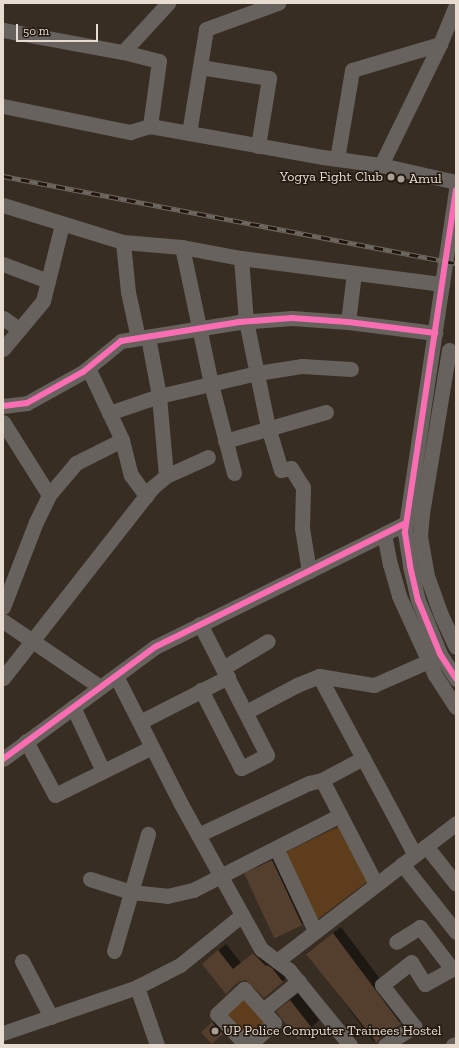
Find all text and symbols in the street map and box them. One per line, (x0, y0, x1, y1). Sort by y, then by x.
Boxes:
scale bar (18, 16, 100, 42)
text: 50 m (23, 24, 49, 38)
place label: Yogya Fight Club (280, 169, 383, 185)
place label: Amul (409, 171, 442, 187)
marker: Yogya Fight Club (386, 172, 396, 182)
marker: Amul (396, 174, 406, 184)
place label: UP Police Computer Trainees Hostel (223, 1023, 442, 1039)
marker: UP Police Computer Trainees Hostel (210, 1026, 220, 1036)

